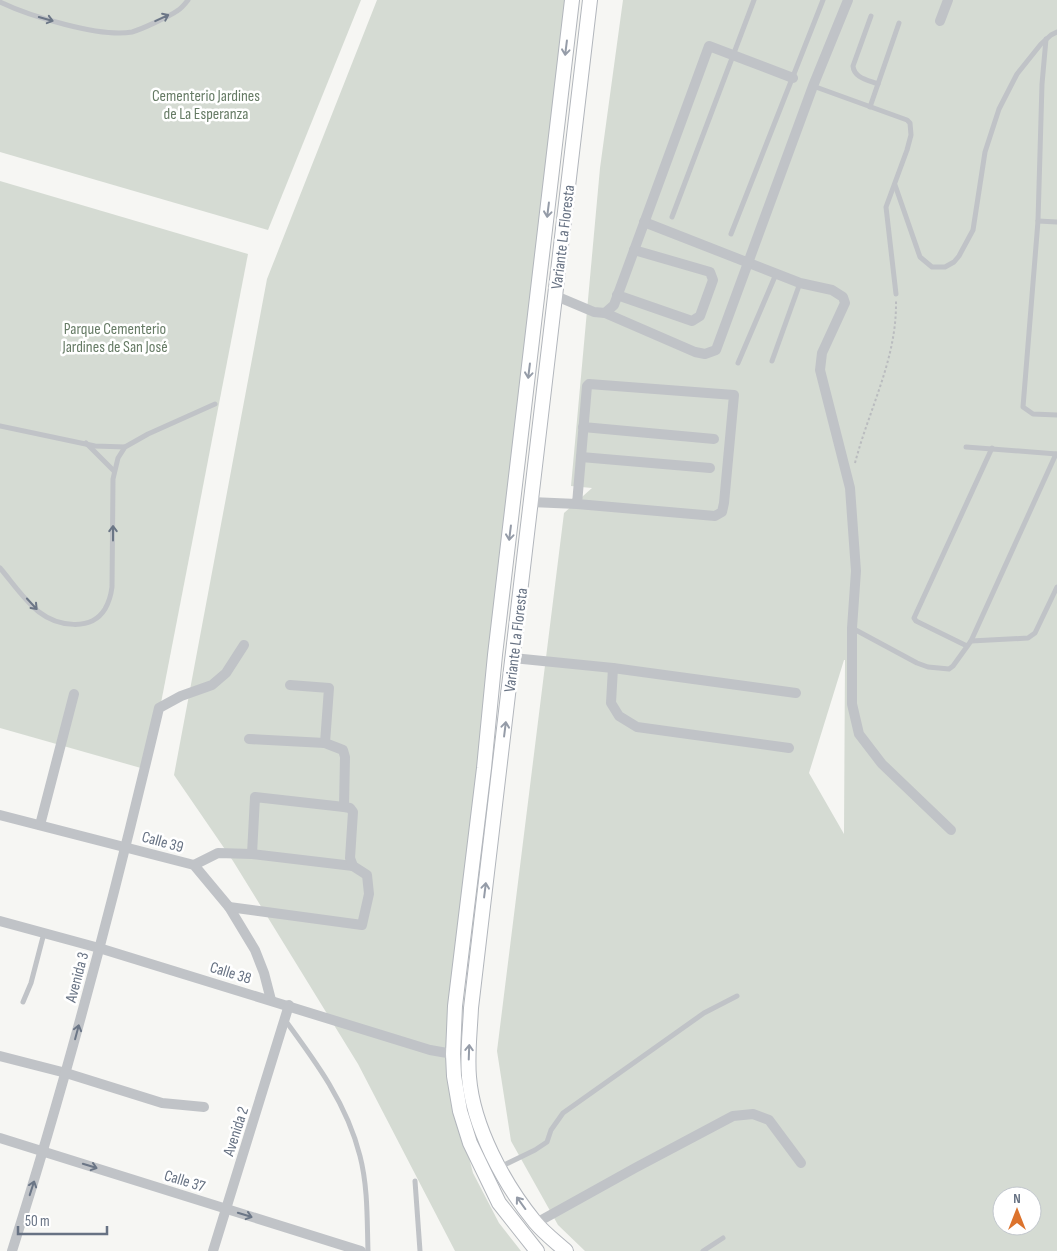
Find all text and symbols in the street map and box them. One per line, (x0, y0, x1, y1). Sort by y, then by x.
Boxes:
one-way arrow (154, 13, 169, 22)
one-way arrow (37, 14, 53, 24)
one-way arrow (561, 40, 571, 56)
park label: Cementerio Jardines de La Esperanza (152, 87, 260, 124)
street label: Variante La Floresta (548, 184, 579, 290)
one-way arrow (543, 202, 553, 218)
park label: Parque Cementerio Jardines de San José (61, 320, 168, 357)
one-way arrow (524, 363, 534, 379)
one-way arrow (505, 524, 515, 540)
one-way arrow (108, 525, 118, 542)
street label: Variante La Floresta (501, 587, 532, 693)
one-way arrow (26, 598, 38, 611)
one-way arrow (500, 721, 510, 737)
street label: Calle 39 (140, 828, 186, 857)
one-way arrow (480, 883, 490, 899)
street label: Avenida 3 (61, 950, 93, 1005)
street label: Calle 38 (208, 958, 254, 989)
one-way arrow (73, 1024, 82, 1040)
one-way arrow (465, 1044, 474, 1060)
street label: Avenida 2 (219, 1104, 253, 1160)
one-way arrow (82, 1162, 98, 1171)
street label: Calle 37 (162, 1166, 208, 1197)
one-way arrow (28, 1180, 38, 1196)
north arrow (992, 1186, 1042, 1236)
text: N (1013, 1190, 1021, 1207)
one-way arrow (516, 1196, 526, 1210)
scale bar (18, 1204, 106, 1236)
one-way arrow (237, 1210, 253, 1220)
text: 50 m (25, 1212, 50, 1231)

